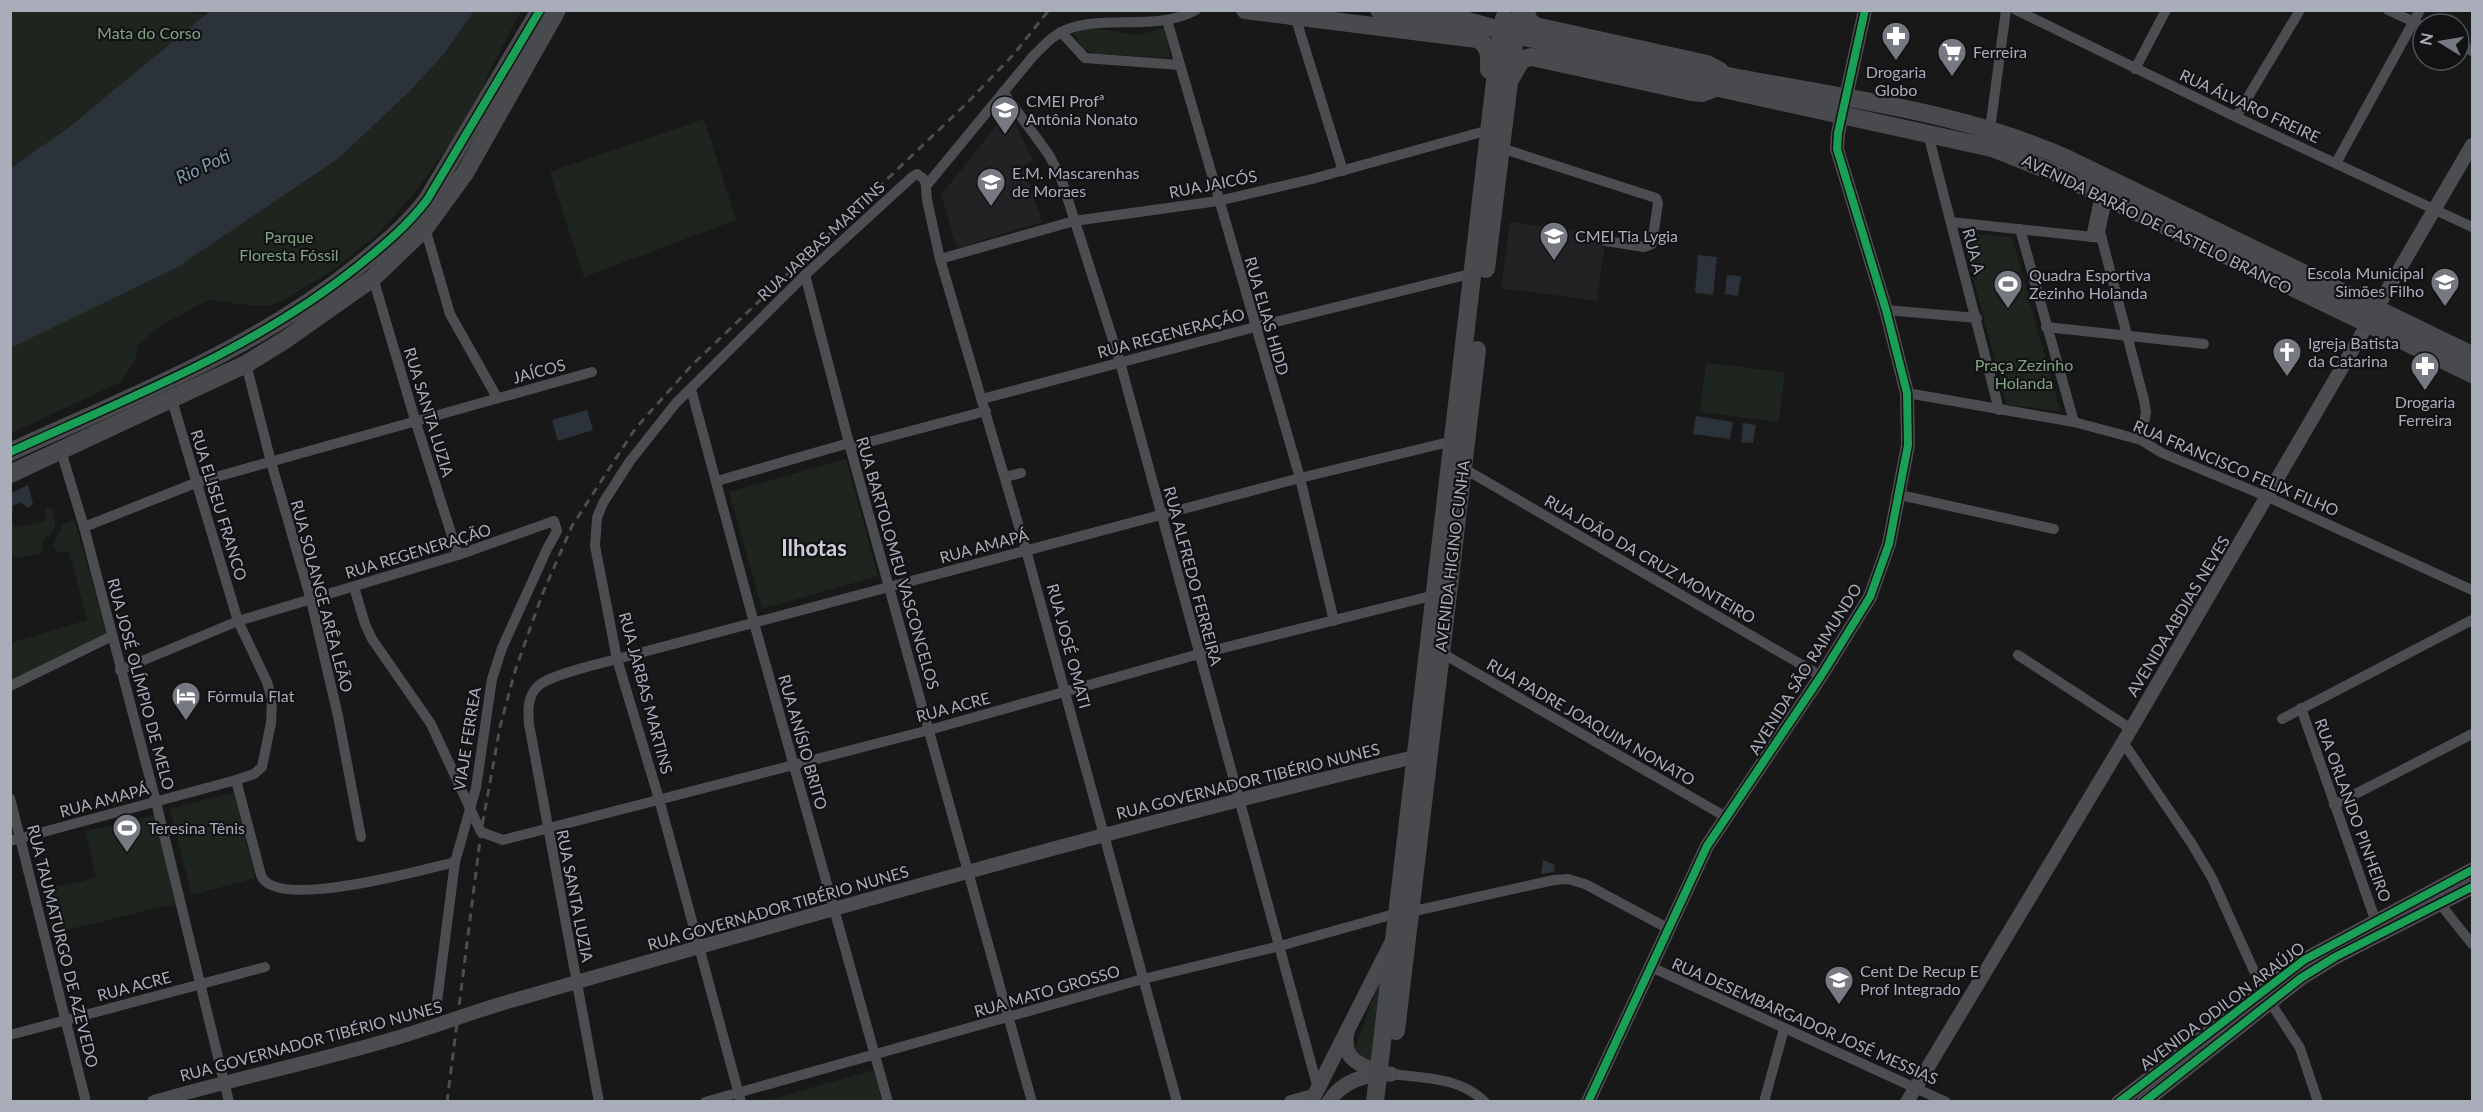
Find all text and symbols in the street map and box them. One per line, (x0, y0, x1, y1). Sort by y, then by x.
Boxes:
north arrow (2411, 12, 2471, 72)
pharmacy icon: Drogaria Globo (1880, 20, 1912, 62)
park label: Mata do Corso (97, 23, 201, 42)
text: N (2415, 31, 2436, 47)
supermarket icon: Ferreira (1936, 36, 1968, 78)
place label: Ferreira (1973, 42, 2027, 61)
place label: Drogaria Globo (1866, 62, 1926, 99)
street label: RUA ÁLVARO FREIRE (2177, 65, 2323, 146)
place label: CMEI Profª Antônia Nonato (1026, 91, 1138, 128)
school or university icon: CMEI Profª Antônia Nonato (989, 94, 1021, 136)
water label: Rio Poti (172, 144, 234, 188)
street label: AVENIDA BARÃO DE CASTELO BRANCO (2020, 150, 2295, 297)
place label: E.M. Mascarenhas de Moraes (1012, 163, 1140, 200)
school or university icon: E.M. Mascarenhas de Moraes (975, 166, 1007, 208)
street label: RUA JAICÓS (1167, 166, 1259, 201)
street label: RUA JARBAS MARTINS (753, 177, 888, 304)
school or university icon: CMEI Tia Lygia (1538, 220, 1570, 262)
place label: CMEI Tia Lygia (1575, 226, 1678, 245)
street label: RUA A (1959, 226, 1990, 276)
park label: Parque Floresta Fóssil (239, 227, 339, 264)
street label: RUA ELIAS HIDD (1241, 254, 1293, 377)
place label: Escola Municipal Simões Filho (2307, 263, 2424, 300)
place label: Quadra Esportiva Zezinho Holanda (2029, 265, 2151, 302)
school or university icon: Escola Municipal Simões Filho (2429, 266, 2461, 308)
sports icon: Quadra Esportiva Zezinho Holanda (1992, 268, 2024, 310)
street label: RUA REGENERAÇÃO (1095, 304, 1247, 361)
place label: Igreja Batista da Catarina (2308, 333, 2399, 370)
church icon: Igreja Batista da Catarina (2271, 336, 2303, 378)
street label: RUA SANTA LUZIA (401, 345, 458, 479)
pharmacy icon: Drogaria Ferreira (2409, 350, 2441, 392)
street label: JAÍCOS (510, 354, 567, 387)
park label: Praça Zezinho Holanda (1975, 355, 2073, 392)
place label: Drogaria Ferreira (2395, 392, 2455, 429)
street label: RUA FRANCISCO FELIX FILHO (2131, 416, 2342, 520)
street label: RUA ELISEU FRANCO (187, 427, 252, 583)
street label: RUA BARTOLOMEU VASCONCELOS (853, 434, 944, 692)
street label: AVENIDA HIGINO CUNHA (1430, 459, 1473, 653)
street label: RUA ALFREDO FERREIRA (1160, 484, 1227, 668)
street label: RUA JOÃO DA CRUZ MONTEIRO (1541, 490, 1759, 627)
street label: RUA SOLANGE ARÊA LEÃO (288, 498, 357, 694)
street label: RUA REGENERAÇÃO (342, 519, 493, 582)
street label: RUA AMAPÁ (937, 524, 1031, 567)
street label: AVENIDA ABDIAS NEVES (2122, 532, 2233, 700)
district label: Ilhotas (781, 534, 847, 561)
street label: RUA JOSÉ OLÍMPIO DE MELO (104, 576, 179, 792)
street label: AVENIDA SÃO RAIMUNDO (1744, 580, 1865, 758)
street label: RUA JOSÉ OMATI (1044, 581, 1095, 710)
street label: RUA JARBAS MARTINS (616, 610, 677, 776)
street label: RUA PADRE JOAQUIM NONATO (1484, 654, 1699, 789)
street label: RUA ANÍSIO BRITO (775, 672, 832, 812)
hotel icon: Fórmula Flat (170, 680, 202, 722)
place label: Fórmula Flat (207, 686, 295, 705)
street label: VIAJE FERREA (449, 686, 484, 792)
street label: RUA ACRE (914, 688, 992, 726)
street label: RUA ORLANDO PINHEIRO (2311, 715, 2396, 904)
street label: RUA GOVERNADOR TIBÉRIO NUNES (1114, 739, 1382, 822)
street label: RUA AMAPÁ (57, 778, 151, 821)
sports icon: Teresina Tênis (111, 812, 143, 854)
place label: Teresina Tênis (148, 818, 245, 837)
street label: RUA TAUMATURGO DE AZEVEDO (24, 822, 103, 1070)
street label: RUA SANTA LUZIA (553, 828, 598, 964)
street label: RUA GOVERNADOR TIBÉRIO NUNES (645, 861, 911, 954)
street label: AVENIDA ODILON ARAÚJO (2136, 937, 2308, 1074)
street label: RUA DESEMBARGADOR JOSÉ MESSIAS (1669, 953, 1941, 1088)
street label: RUA MATO GROSSO (972, 961, 1122, 1020)
place label: Cent De Recup E Prof Integrado (1860, 961, 1979, 998)
school or university icon: Cent De Recup E Prof Integrado (1823, 964, 1855, 1006)
street label: RUA ACRE (95, 967, 173, 1005)
street label: RUA GOVERNADOR TIBÉRIO NUNES (178, 996, 444, 1085)

